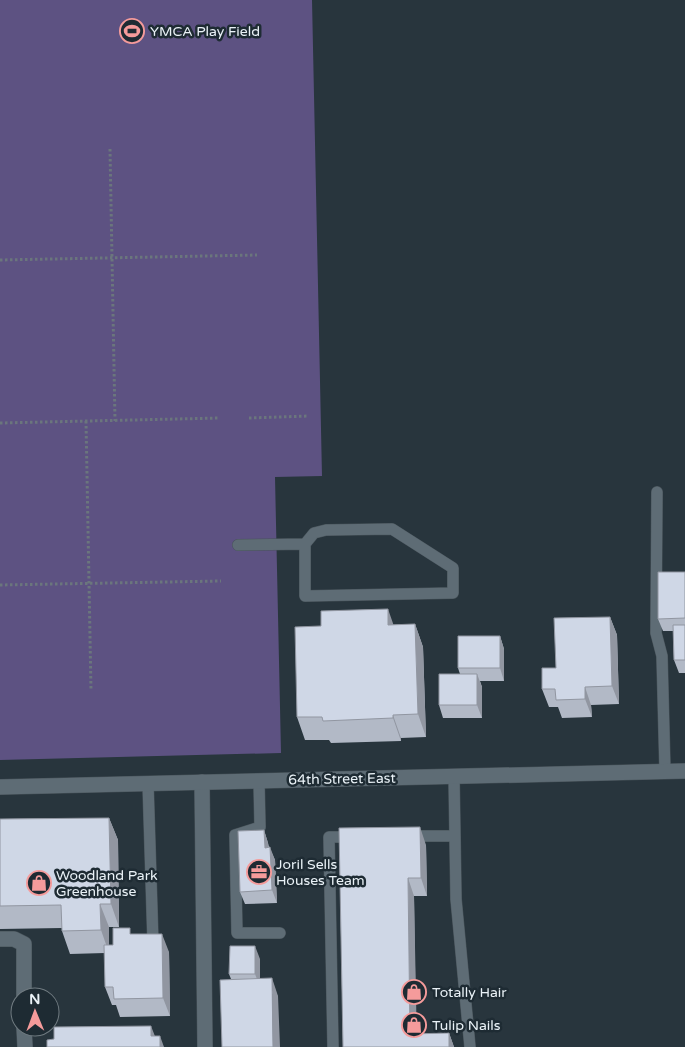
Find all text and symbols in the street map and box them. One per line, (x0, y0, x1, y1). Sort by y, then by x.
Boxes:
sports icon: YMCA Play Field (119, 18, 145, 44)
place label: YMCA Play Field (150, 23, 260, 40)
street label: 64th Street East (288, 770, 397, 788)
place label: Joril Sells Houses Team (276, 856, 365, 889)
office icon: Joril Sells Houses Team (246, 859, 272, 885)
place label: Woodland Park Greenhouse (56, 867, 158, 900)
shop icon: Woodland Park Greenhouse (26, 870, 52, 896)
shop icon: Totally Hair (401, 979, 427, 1005)
place label: Totally Hair (432, 984, 507, 1001)
north arrow (10, 987, 60, 1037)
text: N (29, 991, 41, 1008)
shop icon: Tulip Nails (401, 1012, 427, 1038)
place label: Tulip Nails (432, 1017, 501, 1034)

